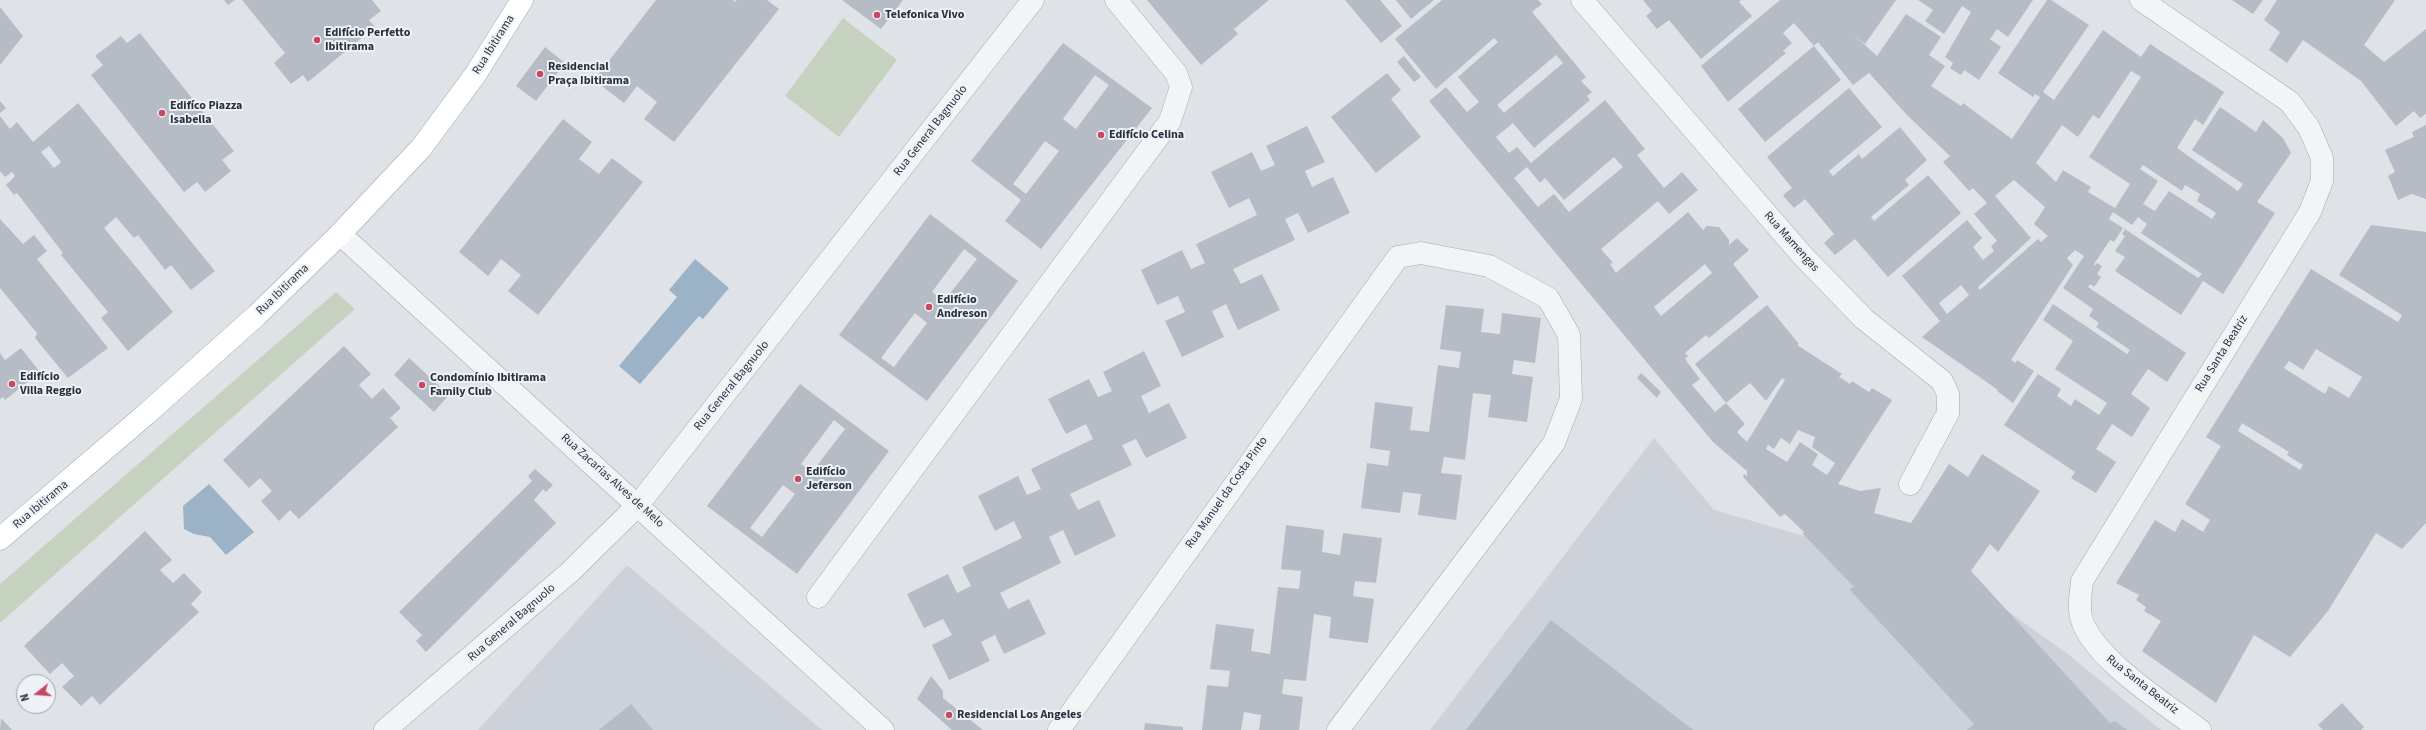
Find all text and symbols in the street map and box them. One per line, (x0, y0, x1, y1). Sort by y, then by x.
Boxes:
place label: Telefonica Vivo (885, 8, 964, 22)
marker: Telefonica Vivo (872, 10, 882, 20)
street label: Rua Ibitirama (470, 13, 518, 77)
place label: Edifício Perfetto Ibitirama (325, 26, 410, 54)
marker: Edifício Perfetto Ibitirama (312, 35, 322, 45)
place label: Residencial Praça Ibitirama (548, 60, 629, 88)
marker: Residencial Praça Ibitirama (535, 69, 545, 79)
street label: Rua General Bagnuolo (891, 83, 971, 179)
place label: Edifíco Piazza Isabella (170, 99, 242, 127)
marker: Edifíco Piazza Isabella (157, 108, 167, 118)
place label: Edifício Celina (1109, 128, 1184, 142)
marker: Edifício Celina (1096, 130, 1106, 140)
street label: Rua Mamengas (1760, 209, 1822, 275)
street label: Rua Ibitirama (254, 261, 312, 319)
place label: Edifício Andreson (937, 293, 987, 321)
marker: Edifício Andreson (924, 302, 934, 312)
street label: Rua Santa Beatriz (2193, 313, 2251, 395)
street label: Rua General Bagnuolo (691, 338, 773, 434)
place label: Edifício Villa Reggio (20, 370, 82, 398)
place label: Condomínio Ibitirama Family Club (430, 371, 546, 399)
marker: Edifício Villa Reggio (7, 379, 17, 389)
marker: Condomínio Ibitirama Family Club (417, 380, 427, 390)
street label: Rua Zacarias Alves de Melo (557, 431, 667, 531)
street label: Rua Manuel da Costa Pinto (1183, 434, 1271, 552)
place label: Edifício Jeferson (806, 465, 852, 493)
marker: Edifício Jeferson (793, 474, 803, 484)
street label: Rua Ibitirama (11, 478, 71, 532)
street label: Rua General Bagnuolo (465, 581, 559, 665)
street label: Rua Santa Beatriz (2103, 652, 2181, 718)
north arrow (16, 674, 56, 714)
text: N (17, 692, 33, 703)
place label: Residencial Los Angeles (957, 708, 1082, 722)
marker: Residencial Los Angeles (944, 710, 954, 720)

